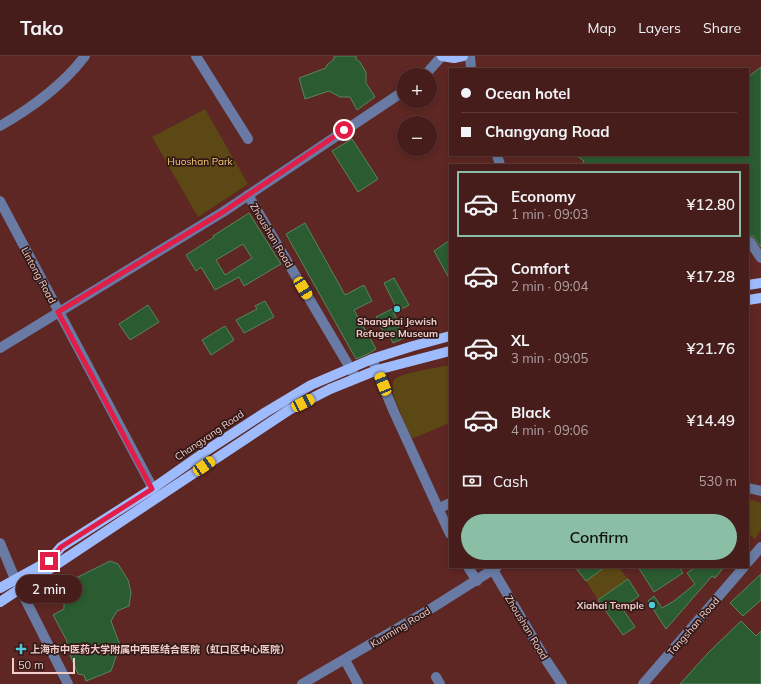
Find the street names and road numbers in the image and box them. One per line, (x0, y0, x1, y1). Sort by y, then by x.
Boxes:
street label: Zhoushan Road (247, 201, 296, 270)
street label: Lintong Road (18, 245, 59, 306)
street label: Changyang Road (172, 407, 246, 463)
street label: Zhoushan Road (502, 593, 551, 662)
street label: Tangshan Road (665, 595, 722, 658)
street label: Kunming Road (368, 604, 433, 651)

